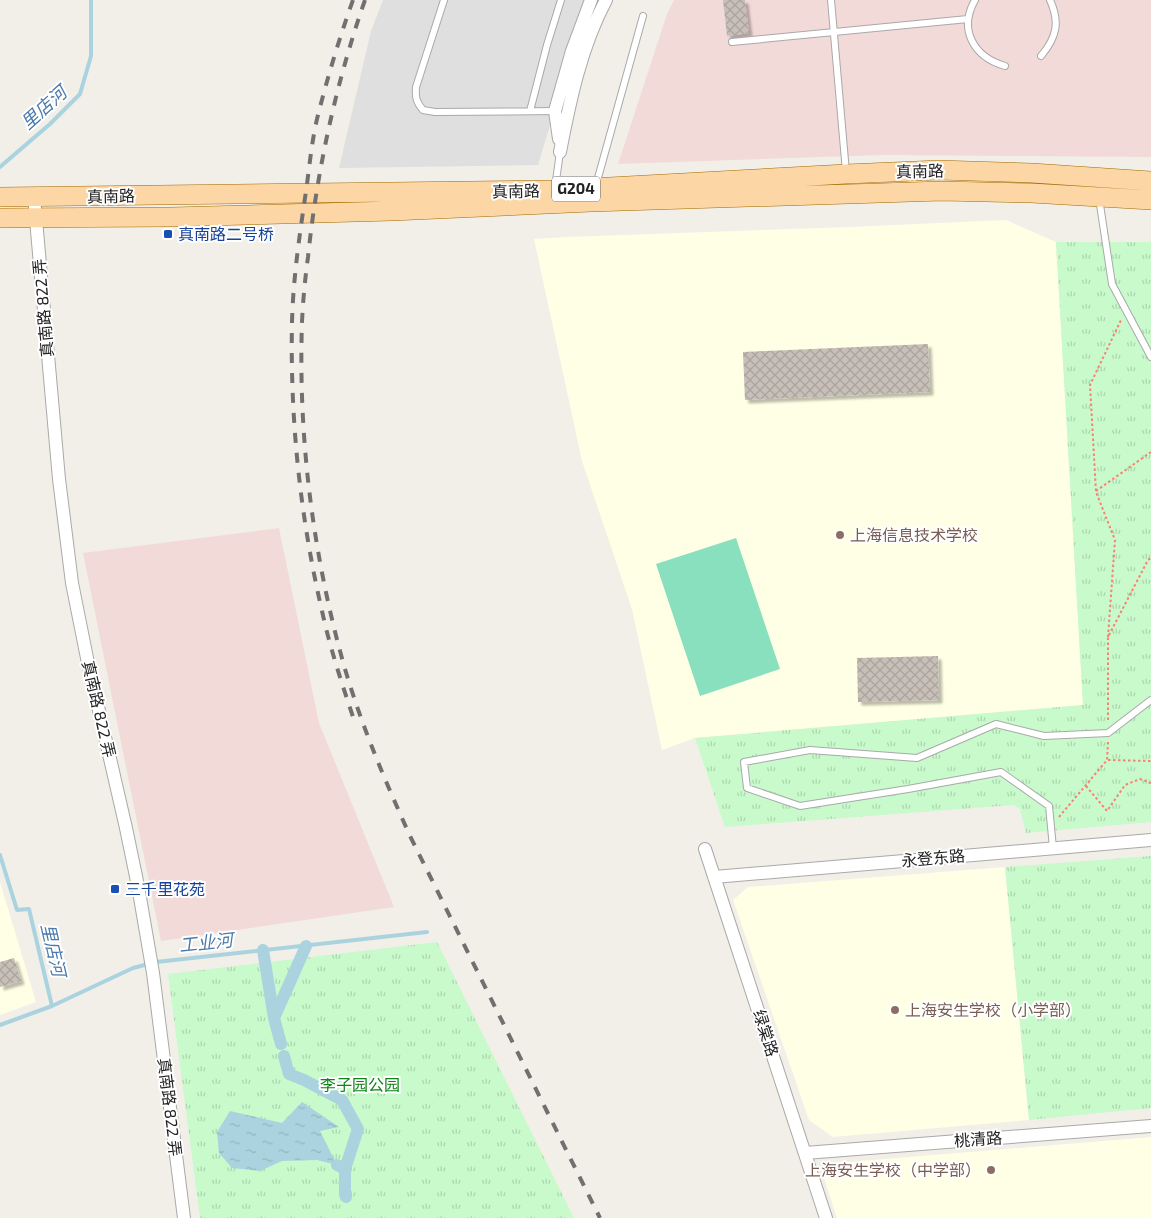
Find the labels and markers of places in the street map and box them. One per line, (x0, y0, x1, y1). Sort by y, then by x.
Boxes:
place label: 真南路二号桥 (178, 224, 274, 243)
marker: 真南路二号桥 (162, 228, 174, 240)
place label: 上海信息技术学校 (850, 525, 978, 544)
marker: 上海信息技术学校 (834, 529, 846, 541)
place label: 三千里花苑 (125, 879, 205, 898)
marker: 三千里花苑 (109, 883, 121, 895)
place label: 上海安生学校（小学部） (905, 1000, 1081, 1019)
marker: 上海安生学校（小学部） (889, 1004, 901, 1016)
place label: 上海安生学校（中学部） (805, 1160, 981, 1179)
marker: 上海安生学校（中学部） (985, 1164, 997, 1176)

